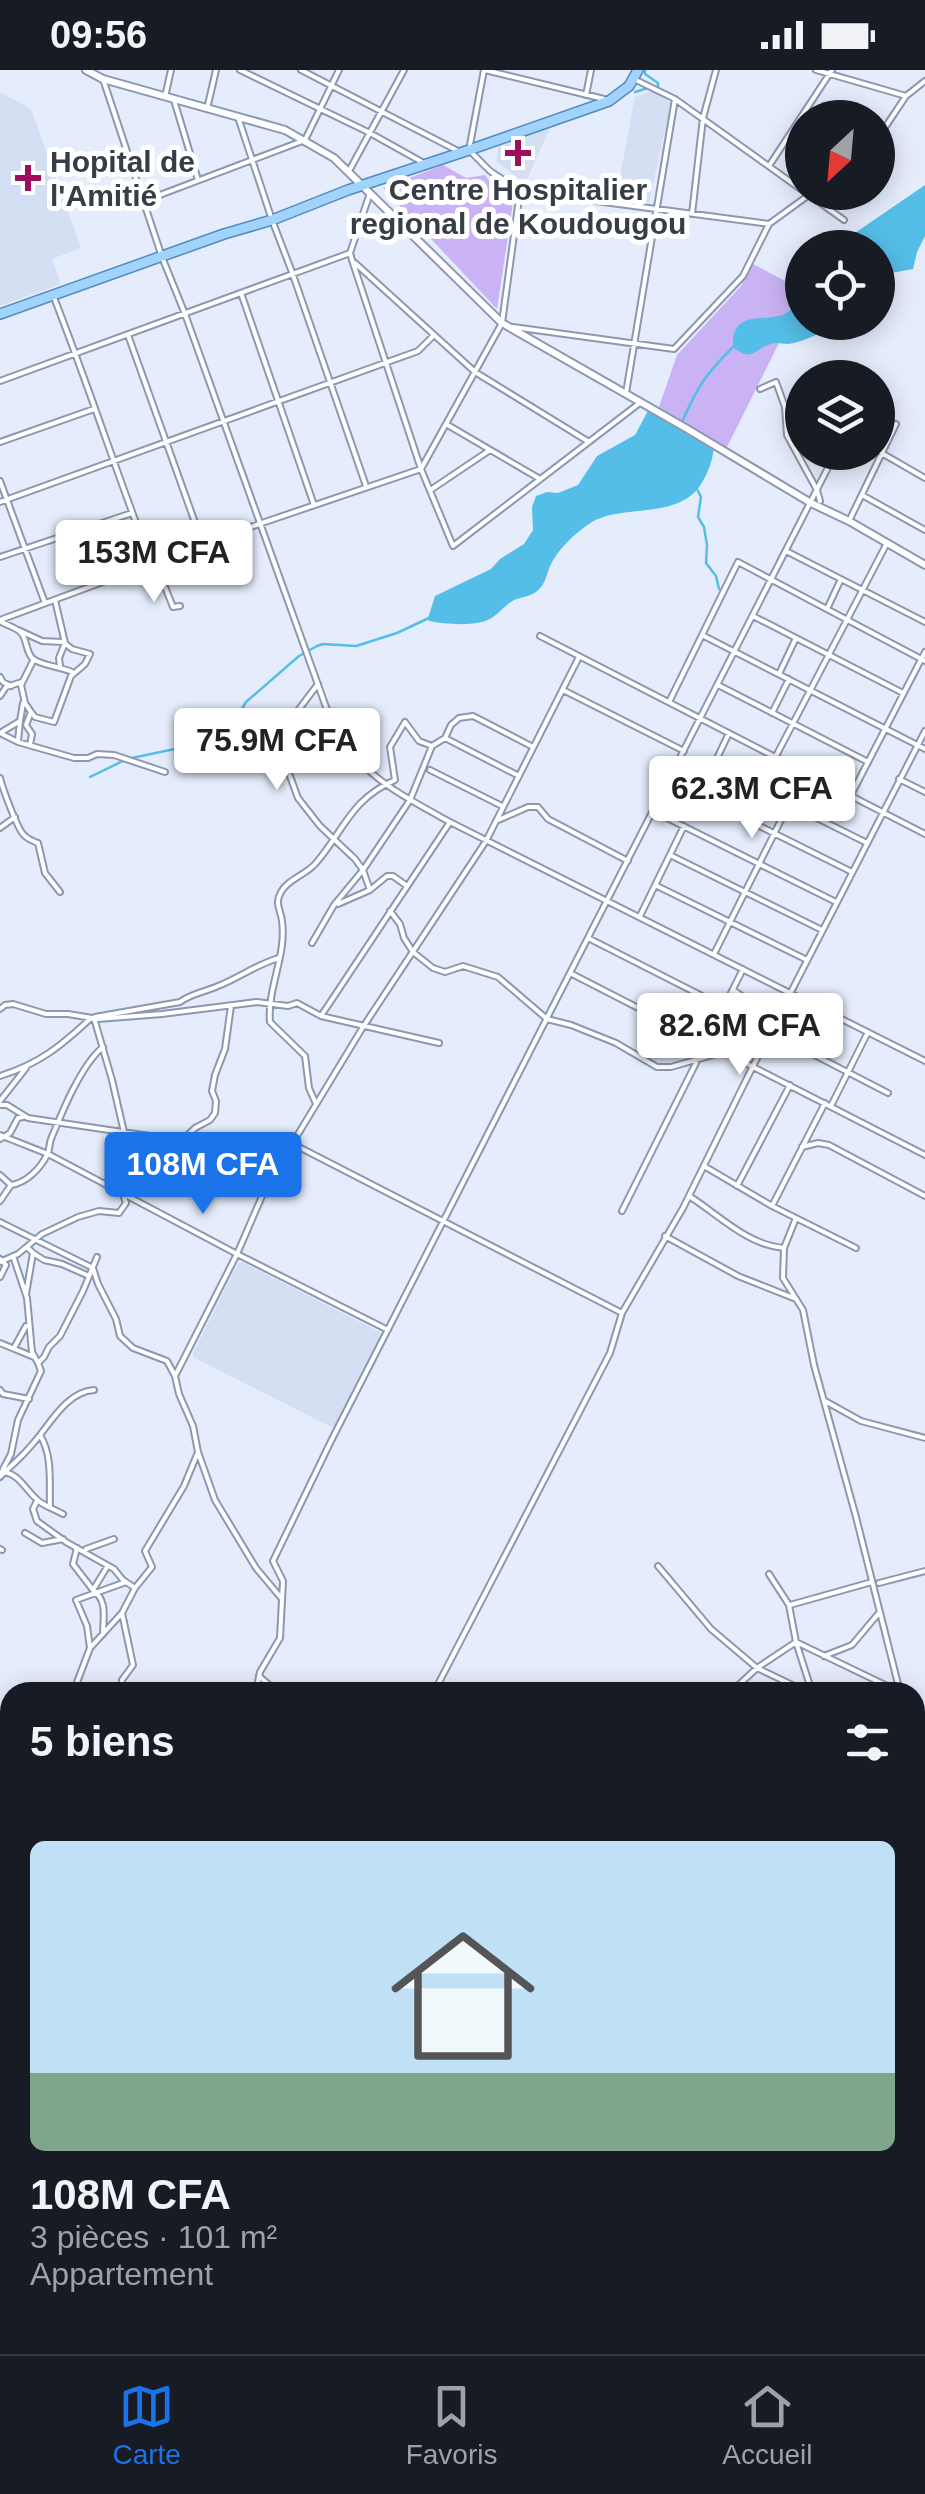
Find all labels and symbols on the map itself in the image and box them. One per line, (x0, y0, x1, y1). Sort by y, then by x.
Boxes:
north arrow (785, 100, 895, 210)
marker: Centre Hospitalier regional de Koudougou (505, 140, 531, 166)
place label: Hopital de l'Amitié (50, 145, 195, 212)
marker: Hopital de l'Amitié (15, 165, 41, 191)
place label: Centre Hospitalier regional de Koudougou (350, 173, 686, 240)
pin: 153M CFA (51, 520, 257, 605)
pin: 75.9M CFA (163, 708, 391, 793)
pin: 62.3M CFA (638, 756, 866, 841)
pin: 82.6M CFA (626, 993, 854, 1078)
pin: 108M CFA (100, 1132, 306, 1217)

